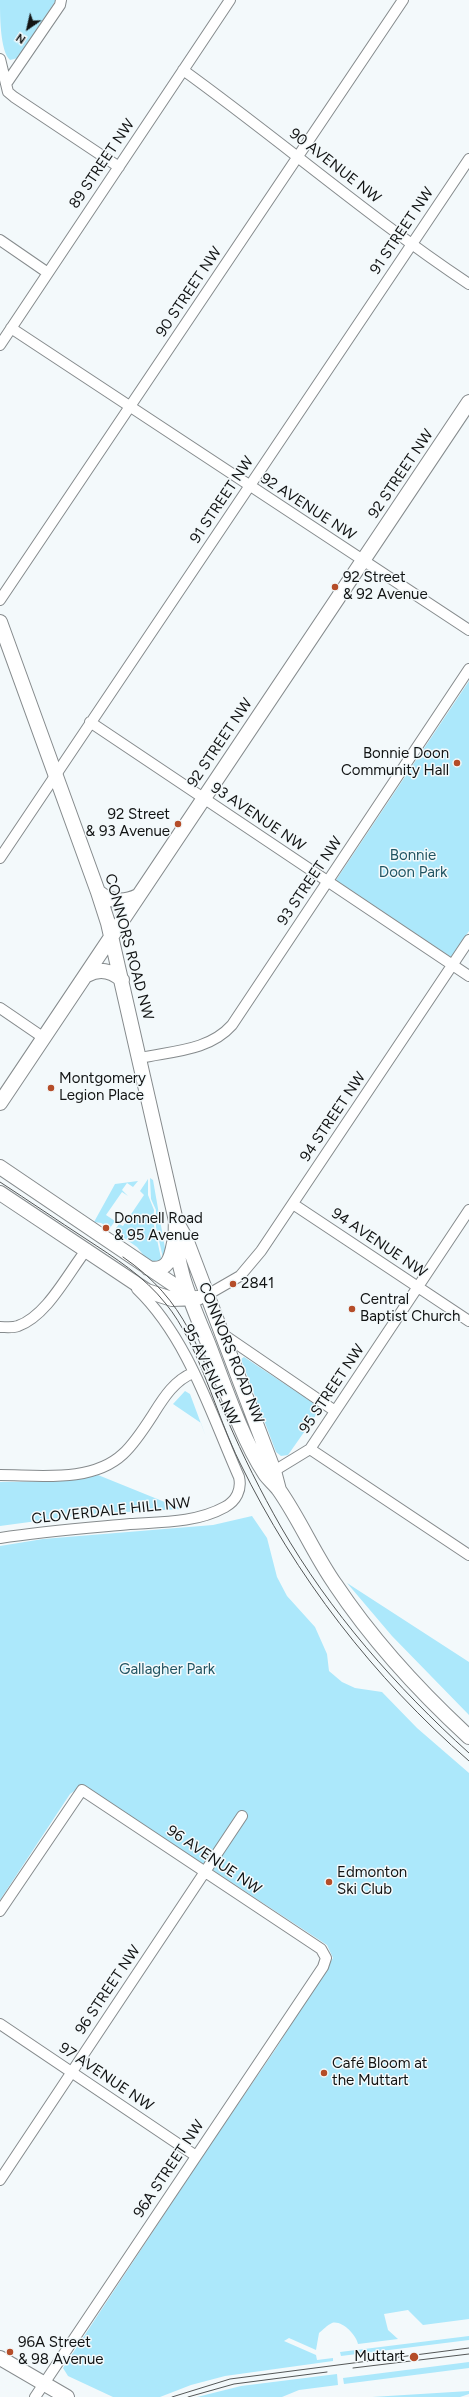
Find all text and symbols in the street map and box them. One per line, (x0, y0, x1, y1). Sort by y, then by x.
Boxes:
north arrow (8, 8, 48, 48)
text: N (14, 31, 28, 46)
street label: 89 STREET NW (65, 116, 139, 212)
street label: 90 AVENUE NW (286, 125, 384, 207)
street label: 91 STREET NW (366, 184, 438, 278)
street label: 90 STREET NW (152, 244, 226, 340)
street label: 92 STREET NW (365, 426, 437, 522)
street label: 91 STREET NW (186, 453, 258, 547)
street label: 92 AVENUE NW (257, 469, 359, 545)
place label: 92 Street & 92 Avenue (343, 569, 428, 604)
marker: 92 Street & 92 Avenue (330, 582, 340, 592)
street label: 92 STREET NW (184, 695, 256, 791)
place label: Bonnie Doon Community Hall (341, 745, 449, 780)
marker: Bonnie Doon Community Hall (452, 758, 462, 768)
street label: 93 AVENUE NW (207, 779, 309, 855)
place label: 92 Street & 93 Avenue (86, 806, 170, 841)
marker: 92 Street & 93 Avenue (173, 819, 183, 829)
street label: 93 STREET NW (274, 833, 346, 929)
park label: Bonnie Doon Park (379, 847, 447, 882)
street label: CONNORS ROAD NW (101, 872, 157, 1022)
street label: 94 STREET NW (296, 1069, 370, 1165)
place label: Montgomery Legion Place (59, 1070, 146, 1105)
marker: Montgomery Legion Place (46, 1083, 56, 1093)
street label: 94 AVENUE NW (328, 1204, 430, 1282)
place label: Donnell Road & 95 Avenue (114, 1210, 203, 1245)
marker: Donnell Road & 95 Avenue (101, 1223, 111, 1233)
place label: 2841 (241, 1275, 274, 1293)
marker: 2841 (228, 1279, 238, 1289)
street label: CONNORS ROAD NW (194, 1280, 268, 1426)
place label: Central Baptist Church (360, 1291, 460, 1326)
marker: Central Baptist Church (347, 1304, 357, 1314)
street label: 95 AVENUE NW (179, 1321, 243, 1429)
street label: 95 STREET NW (296, 1341, 368, 1437)
street label: CLOVERDALE HILL NW (30, 1494, 192, 1528)
park label: Gallagher Park (119, 1661, 215, 1679)
street label: 96 AVENUE NW (163, 1822, 265, 1898)
place label: Edmonton Ski Club (337, 1864, 407, 1899)
marker: Edmonton Ski Club (324, 1877, 334, 1887)
street label: 96 STREET NW (72, 1942, 144, 2038)
street label: 97 AVENUE NW (55, 2039, 157, 2115)
place label: Café Bloom at the Muttart (332, 2055, 428, 2090)
marker: Café Bloom at the Muttart (319, 2068, 329, 2078)
street label: 96A STREET NW (130, 2117, 208, 2221)
place label: 96A Street & 98 Avenue (18, 2334, 103, 2369)
marker: 96A Street & 98 Avenue (5, 2347, 15, 2357)
place label: Muttart (354, 2348, 405, 2366)
marker: Muttart (408, 2351, 420, 2363)

